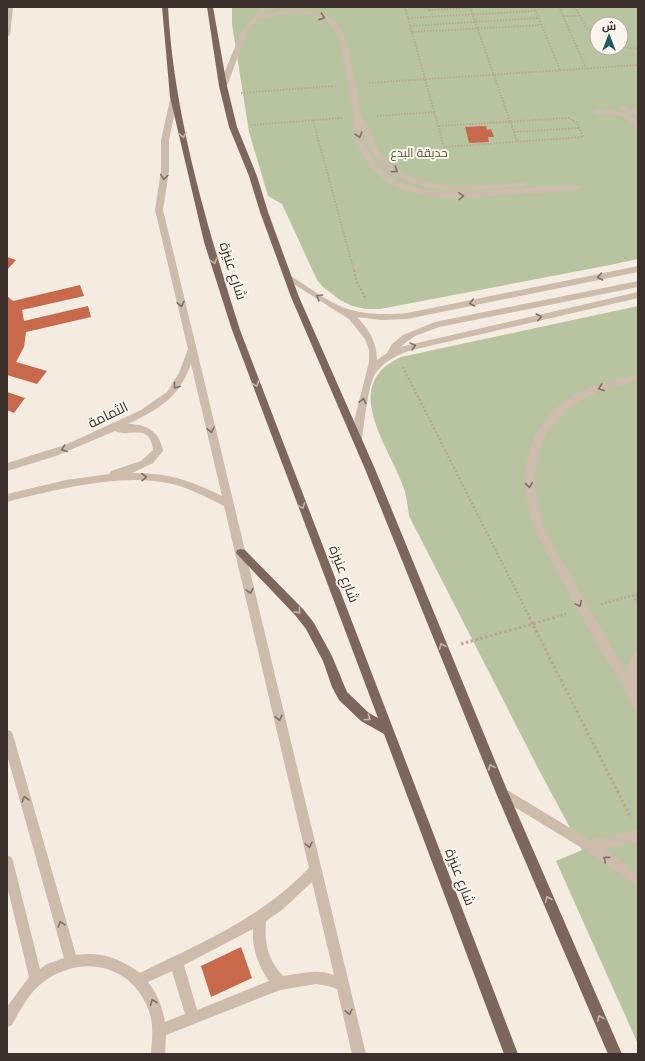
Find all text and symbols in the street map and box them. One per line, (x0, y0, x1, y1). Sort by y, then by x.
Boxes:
one-way arrow (318, 12, 325, 21)
north arrow (589, 16, 629, 56)
text: ش (602, 20, 616, 33)
one-way arrow (354, 131, 363, 138)
one-way arrow (178, 132, 186, 138)
park label: حديقة البدع (390, 146, 448, 161)
one-way arrow (391, 166, 398, 173)
one-way arrow (160, 174, 169, 180)
one-way arrow (458, 192, 464, 200)
street label: شارع عنيزة (216, 240, 250, 302)
one-way arrow (209, 257, 218, 264)
one-way arrow (597, 272, 603, 281)
one-way arrow (316, 295, 323, 302)
one-way arrow (469, 298, 476, 307)
one-way arrow (177, 300, 185, 307)
one-way arrow (536, 314, 543, 322)
one-way arrow (410, 343, 416, 351)
one-way arrow (252, 380, 260, 387)
one-way arrow (174, 381, 181, 388)
one-way arrow (597, 383, 604, 392)
street label: الثمامة (85, 398, 131, 432)
one-way arrow (359, 398, 367, 404)
one-way arrow (206, 426, 215, 433)
one-way arrow (61, 445, 68, 453)
one-way arrow (141, 473, 147, 481)
one-way arrow (525, 482, 534, 488)
one-way arrow (298, 502, 306, 509)
street label: شارع عنيزة (325, 543, 363, 605)
one-way arrow (245, 588, 253, 595)
one-way arrow (574, 600, 582, 607)
one-way arrow (293, 606, 301, 614)
one-way arrow (439, 643, 447, 650)
one-way arrow (364, 713, 371, 721)
one-way arrow (274, 715, 282, 721)
one-way arrow (488, 763, 496, 770)
one-way arrow (21, 795, 30, 802)
one-way arrow (304, 841, 313, 848)
street label: شارع عنيزة (441, 846, 479, 908)
one-way arrow (604, 857, 611, 864)
one-way arrow (545, 896, 553, 903)
one-way arrow (57, 921, 66, 928)
one-way arrow (149, 999, 157, 1006)
one-way arrow (345, 1009, 353, 1015)
one-way arrow (597, 1015, 605, 1023)

